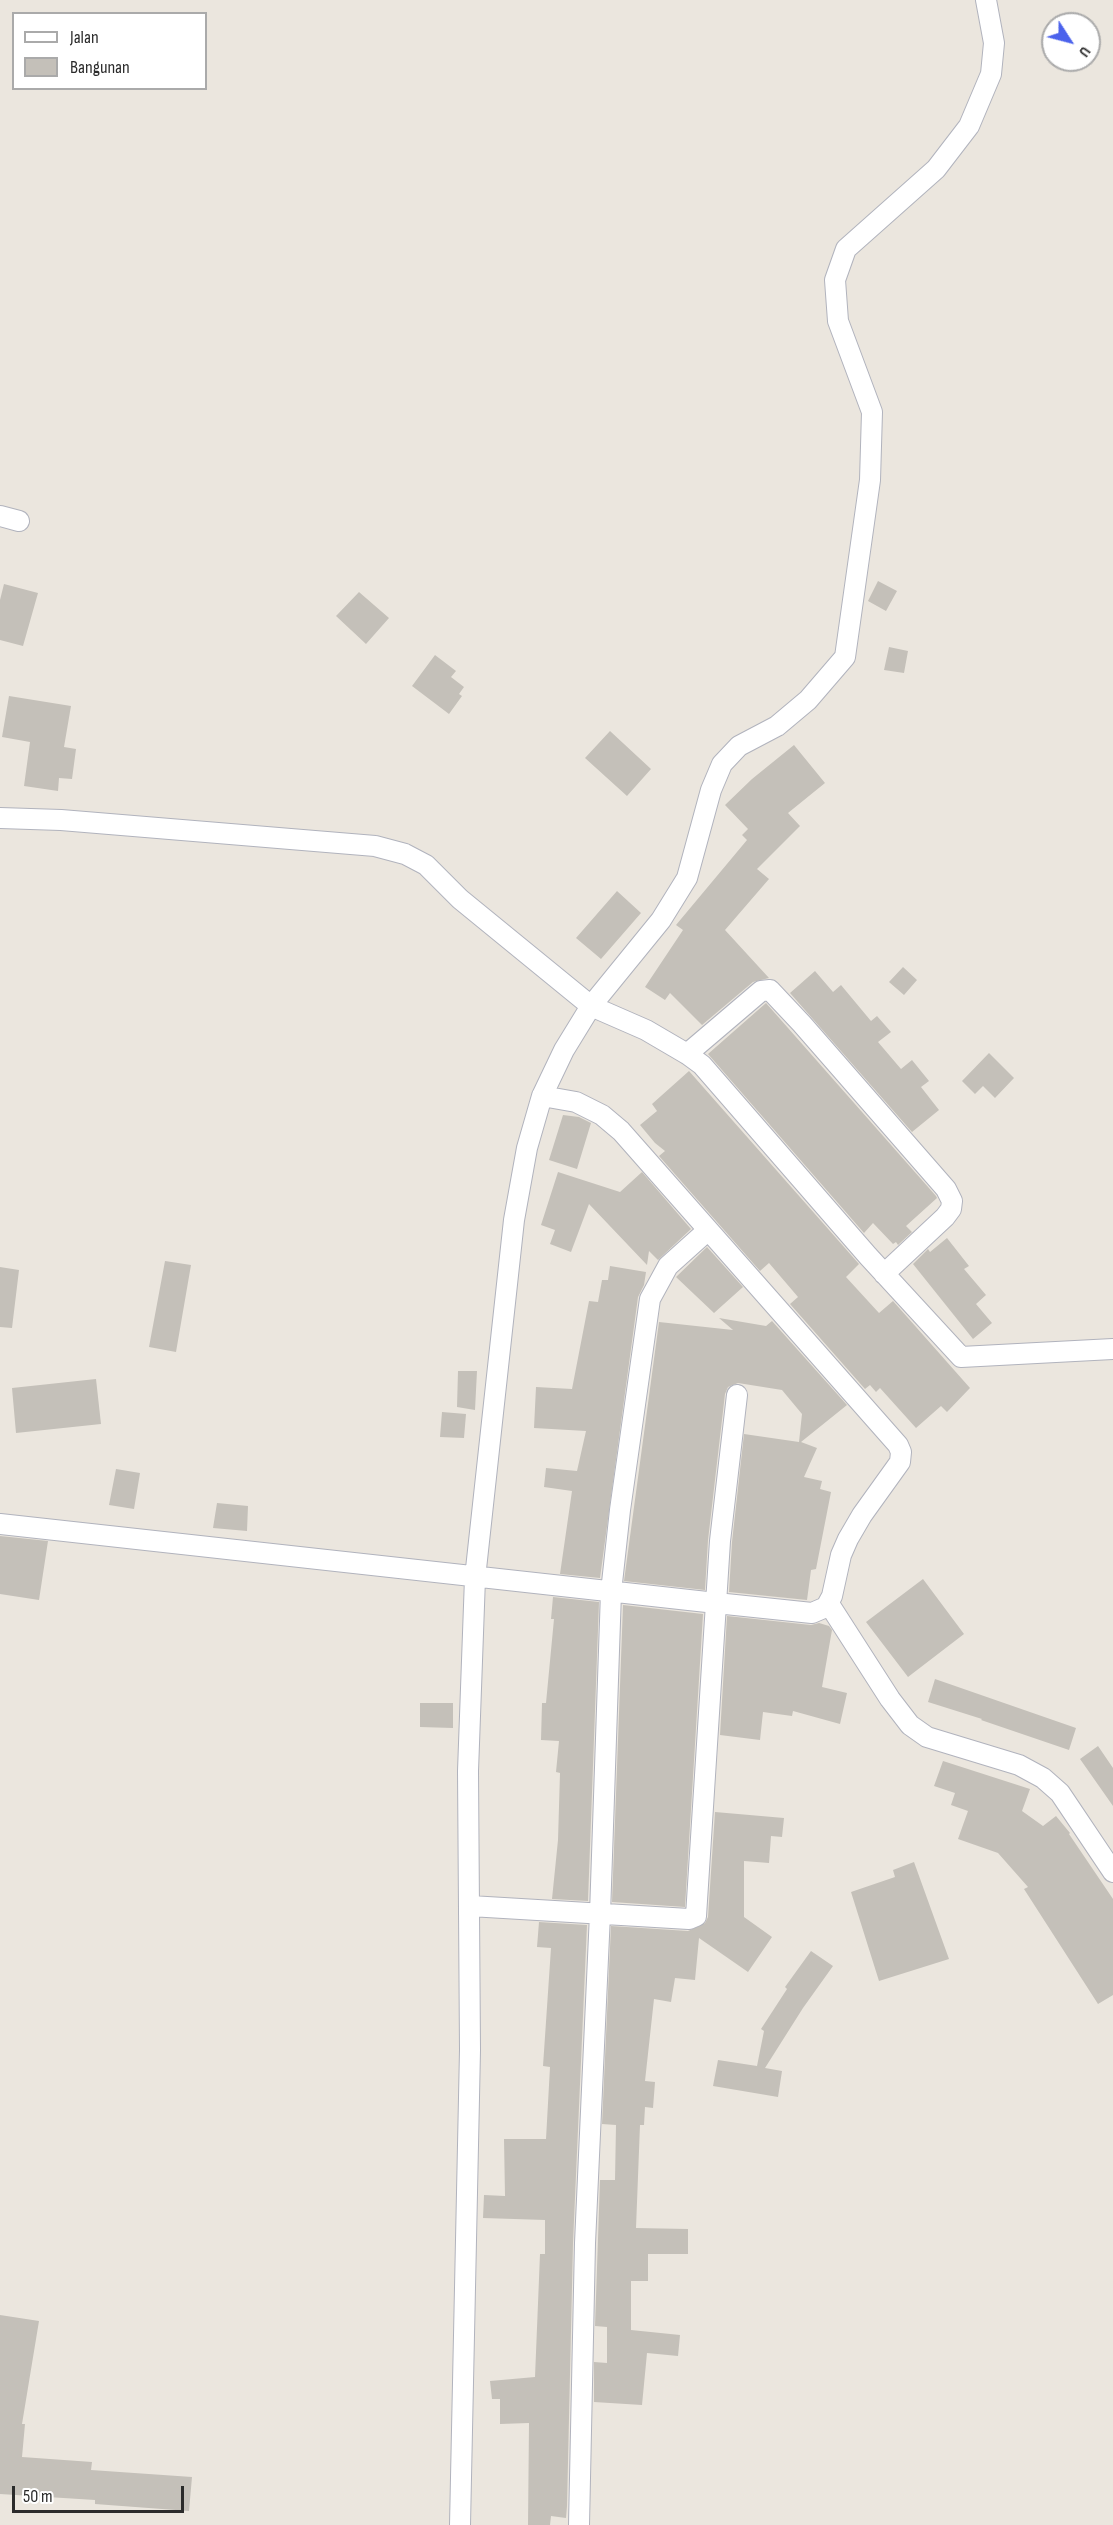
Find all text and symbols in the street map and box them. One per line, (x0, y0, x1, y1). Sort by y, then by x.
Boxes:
legend (12, 12, 207, 90)
north arrow (1041, 12, 1101, 72)
text: Jalan (70, 27, 99, 48)
text: U (1074, 43, 1094, 61)
text: Bangunan (70, 57, 130, 78)
scale bar (15, 2474, 188, 2512)
text: 50 m (23, 2486, 53, 2507)

